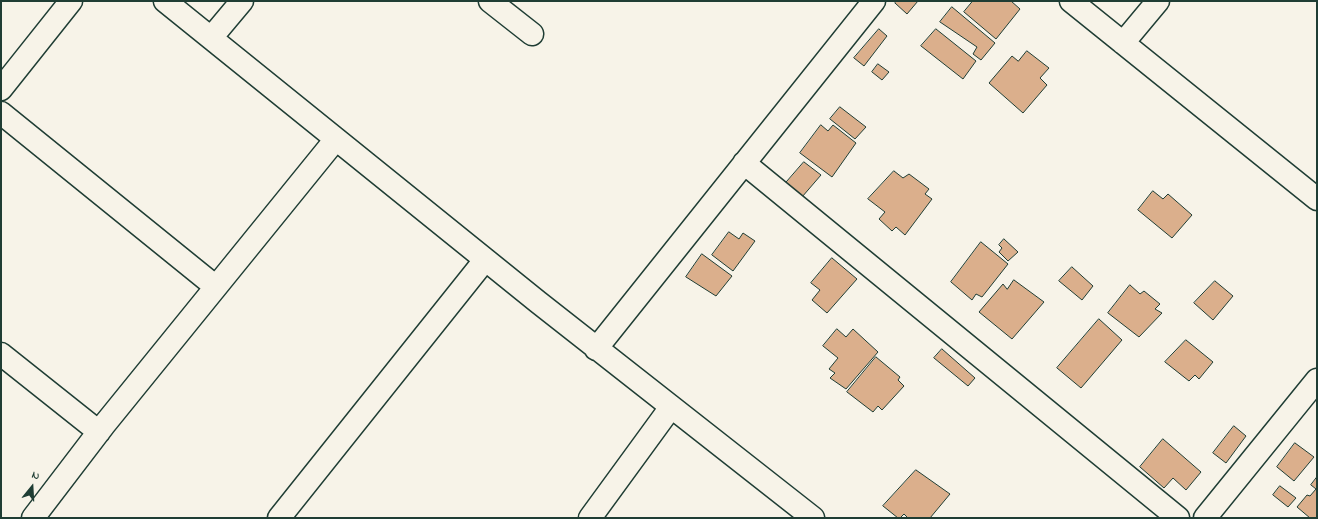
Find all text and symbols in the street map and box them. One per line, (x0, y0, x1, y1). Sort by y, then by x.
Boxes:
north arrow (12, 467, 52, 507)
text: N (30, 467, 42, 484)

